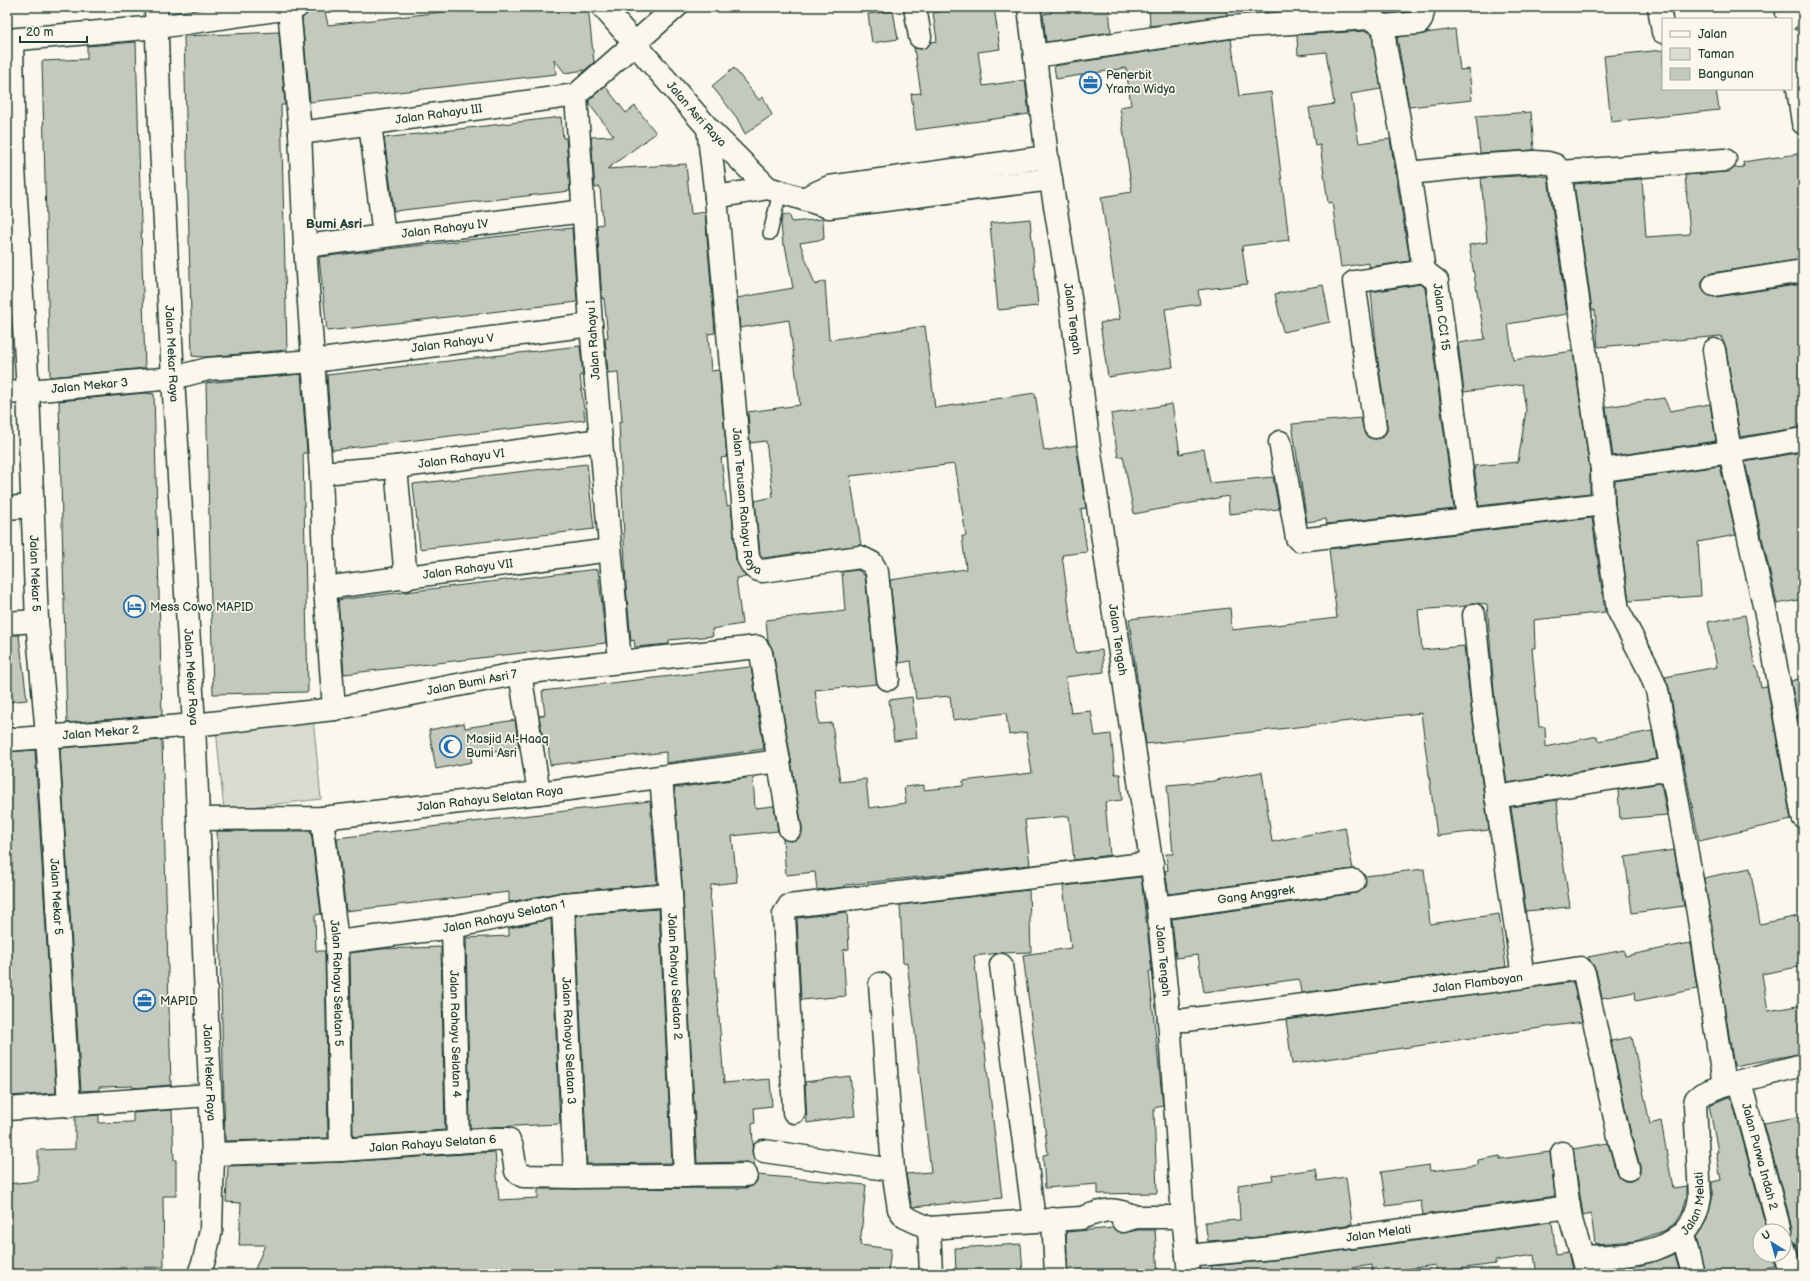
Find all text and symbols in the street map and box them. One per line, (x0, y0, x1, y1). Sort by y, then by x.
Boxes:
scale bar (20, 18, 87, 44)
legend (1662, 18, 1792, 90)
text: 20 m (26, 25, 53, 40)
text: Jalan (1698, 27, 1727, 42)
text: Taman (1698, 47, 1734, 62)
text: Bangunan (1698, 67, 1754, 82)
place label: Penerbit Yrama Widya (1105, 68, 1176, 97)
office icon: Penerbit Yrama Widya (1077, 69, 1103, 95)
street label: Jalan Asri Raya (663, 78, 729, 150)
street label: Jalan Rahayu III (394, 101, 483, 128)
district label: Bumi Asri (306, 216, 362, 232)
street label: Jalan Rahayu IV (401, 216, 490, 242)
street label: Jalan Tengah (1060, 282, 1084, 356)
street label: Jalan CCI 15 (1429, 282, 1453, 352)
street label: Jalan Rahayu I (583, 299, 604, 380)
street label: Jalan Mekar Raya (161, 305, 181, 403)
street label: Jalan Rahayu V (410, 331, 496, 356)
street label: Jalan Mekar 3 (51, 375, 129, 397)
street label: Jalan Terusan Rahayu Raya (728, 427, 764, 579)
street label: Jalan Rahayu VI (417, 446, 506, 472)
street label: Jalan Mekar 5 (26, 535, 44, 612)
street label: Jalan Rahayu VII (422, 556, 514, 583)
hotel icon: Mess Cowo MAPID (122, 594, 148, 620)
place label: Mess Cowo MAPID (150, 600, 254, 615)
street label: Jalan Tengah (1105, 603, 1130, 677)
street label: Jalan Mekar Raya (180, 628, 201, 726)
street label: Jalan Bumi Asri 7 (425, 667, 519, 699)
street label: Jalan Mekar 2 (62, 722, 140, 744)
place label: Masjid Al-Haaq Bumi Asri (466, 732, 549, 761)
mosque icon: Masjid Al-Haaq Bumi Asri (437, 733, 463, 759)
street label: Jalan Rahayu Selatan Raya (416, 783, 564, 815)
street label: Jalan Mekar 5 (46, 858, 66, 936)
street label: Gang Anggrek (1217, 882, 1296, 908)
street label: Jalan Rahayu Selatan 1 (442, 897, 567, 936)
street label: Jalan Rahayu Selatan 2 (664, 913, 685, 1040)
street label: Jalan Rahayu Selatan 5 (326, 919, 346, 1047)
street label: Jalan Tengah (1152, 924, 1174, 998)
street label: Jalan Rahayu Selatan 4 (446, 970, 464, 1099)
street label: Jalan Flamboyan (1432, 970, 1524, 996)
street label: Jalan Rahayu Selatan 3 (558, 977, 579, 1105)
office icon: MAPID (131, 988, 157, 1014)
place label: MAPID (160, 994, 198, 1009)
street label: Jalan Mekar Raya (199, 1024, 219, 1122)
street label: Jalan Purwa Indah 2 (1738, 1101, 1781, 1212)
street label: Jalan Rahayu Selatan 6 (369, 1132, 497, 1156)
street label: Jalan Melati (1678, 1171, 1708, 1239)
street label: Jalan Melati (1345, 1222, 1412, 1246)
north arrow (1752, 1223, 1792, 1263)
text: U (1759, 1228, 1773, 1243)

